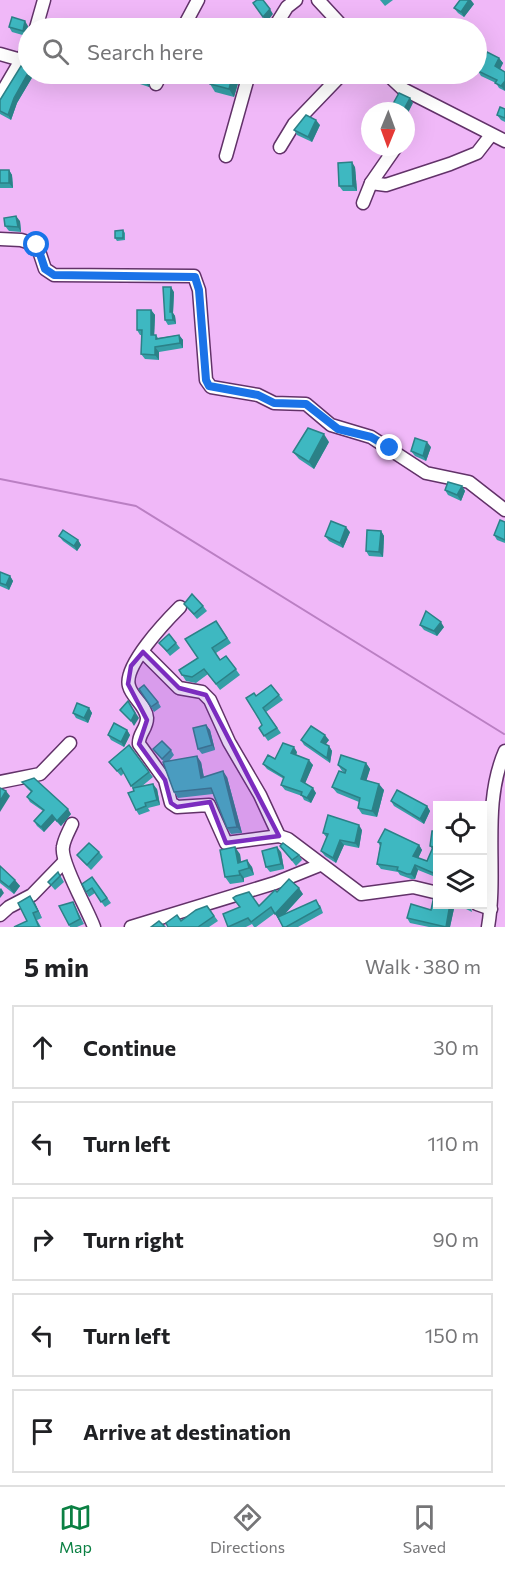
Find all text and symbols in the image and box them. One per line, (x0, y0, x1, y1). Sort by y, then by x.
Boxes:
search box (18, 18, 487, 84)
icon: search (39, 35, 72, 68)
text: Search here (87, 38, 203, 65)
north arrow (361, 102, 415, 156)
route start (23, 231, 49, 257)
route end (376, 434, 402, 460)
map controls (433, 801, 487, 909)
button: locate (433, 801, 487, 855)
button: layers (433, 855, 487, 909)
text: 5 min (24, 951, 89, 982)
text: Walk · 380 m (365, 954, 481, 978)
icon: ahead (26, 1031, 59, 1064)
text: Continue (83, 1034, 176, 1061)
text: 30 m (433, 1035, 479, 1059)
icon: left (26, 1127, 59, 1160)
text: Turn left (83, 1130, 170, 1157)
text: 110 m (428, 1131, 479, 1155)
icon: right (26, 1223, 59, 1256)
text: Turn right (83, 1226, 184, 1253)
text: 90 m (433, 1227, 479, 1251)
icon: left (26, 1319, 59, 1352)
text: Turn left (83, 1322, 170, 1349)
text: 150 m (425, 1323, 479, 1347)
icon: arrive (26, 1415, 59, 1448)
text: Arrive at destination (83, 1418, 291, 1445)
tab: Map (59, 1501, 92, 1556)
tab: Directions (210, 1501, 285, 1556)
tab: Saved (403, 1501, 446, 1556)

